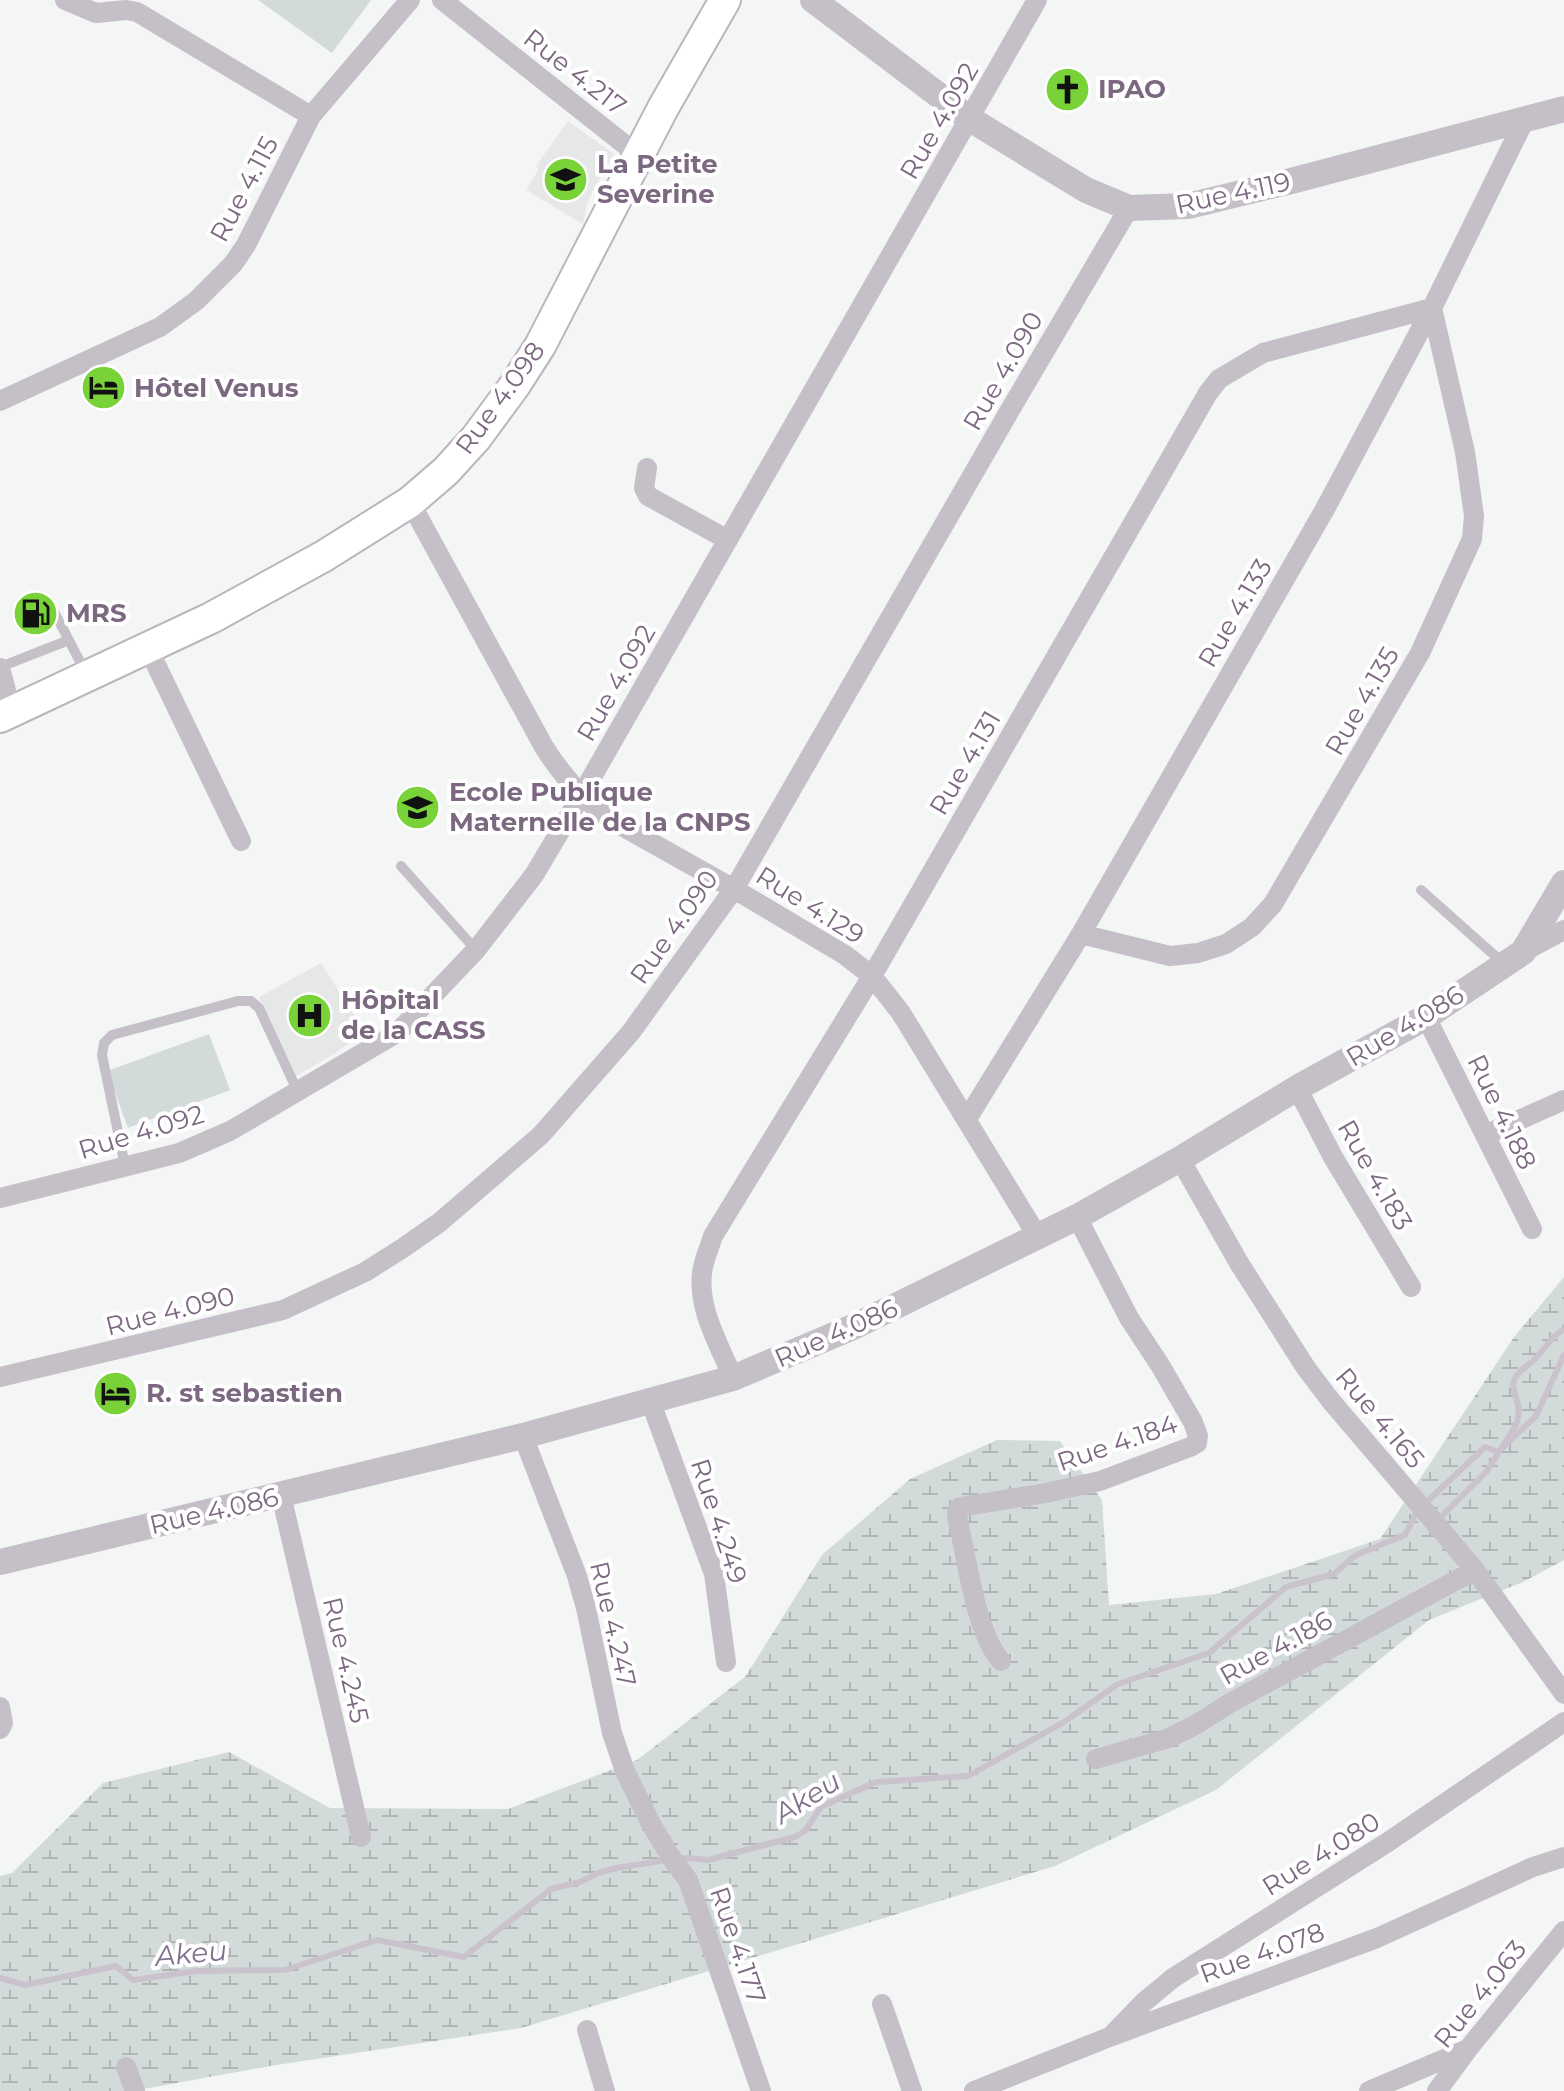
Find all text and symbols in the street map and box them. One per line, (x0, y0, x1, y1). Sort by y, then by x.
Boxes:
street label: Rue 4.217 (517, 22, 633, 122)
street label: Rue 4.092 (893, 57, 985, 185)
church icon: IPAO (1043, 65, 1091, 113)
place label: IPAO (1098, 73, 1166, 105)
street label: Rue 4.115 (203, 131, 285, 247)
place label: La Petite Severine (597, 148, 718, 210)
school or university icon: La Petite Severine (542, 155, 590, 203)
street label: Rue 4.119 (1173, 165, 1293, 221)
street label: Rue 4.090 (956, 306, 1050, 436)
street label: Rue 4.098 (448, 335, 552, 461)
hotel icon: Hôtel Venus (79, 364, 127, 412)
place label: Hôtel Venus (134, 372, 299, 404)
street label: Rue 4.133 (1191, 553, 1279, 673)
fuel station icon: MRS (11, 589, 59, 637)
place label: MRS (66, 597, 127, 629)
street label: Rue 4.092 (570, 619, 662, 747)
street label: Rue 4.135 (1318, 641, 1406, 761)
street label: Rue 4.131 (922, 705, 1008, 821)
place label: Ecole Publique Maternelle de la CNPS (449, 776, 751, 838)
school or university icon: Ecole Publique Maternelle de la CNPS (394, 783, 442, 831)
street label: Rue 4.129 (750, 859, 870, 951)
street label: Rue 4.090 (623, 864, 725, 990)
street label: Rue 4.086 (1340, 978, 1470, 1074)
place label: Hôpital de la CASS (341, 984, 486, 1046)
hospital icon: Hôpital de la CASS (286, 991, 334, 1039)
street label: Rue 4.188 (1460, 1049, 1544, 1175)
street label: Rue 4.092 (74, 1098, 208, 1166)
street label: Rue 4.183 (1331, 1114, 1419, 1236)
street label: Rue 4.090 (102, 1280, 238, 1342)
street label: Rue 4.086 (769, 1292, 903, 1374)
street label: Rue 4.165 (1329, 1361, 1431, 1475)
hotel icon: R. st sebastien (91, 1369, 139, 1417)
place label: R. st sebastien (146, 1377, 343, 1409)
street label: Rue 4.184 (1053, 1408, 1181, 1478)
street label: Rue 4.249 (684, 1455, 754, 1587)
street label: Rue 4.086 (146, 1481, 282, 1541)
street label: Rue 4.247 (583, 1558, 643, 1690)
street label: Rue 4.245 (316, 1594, 376, 1726)
street label: Rue 4.186 (1214, 1604, 1338, 1692)
water label: Akeu (766, 1764, 846, 1832)
street label: Rue 4.080 (1256, 1805, 1386, 1903)
street label: Rue 4.177 (703, 1882, 773, 2008)
street label: Rue 4.078 (1195, 1916, 1329, 1990)
water label: Akeu (152, 1933, 228, 1973)
street label: Rue 4.063 (1427, 1934, 1533, 2054)

